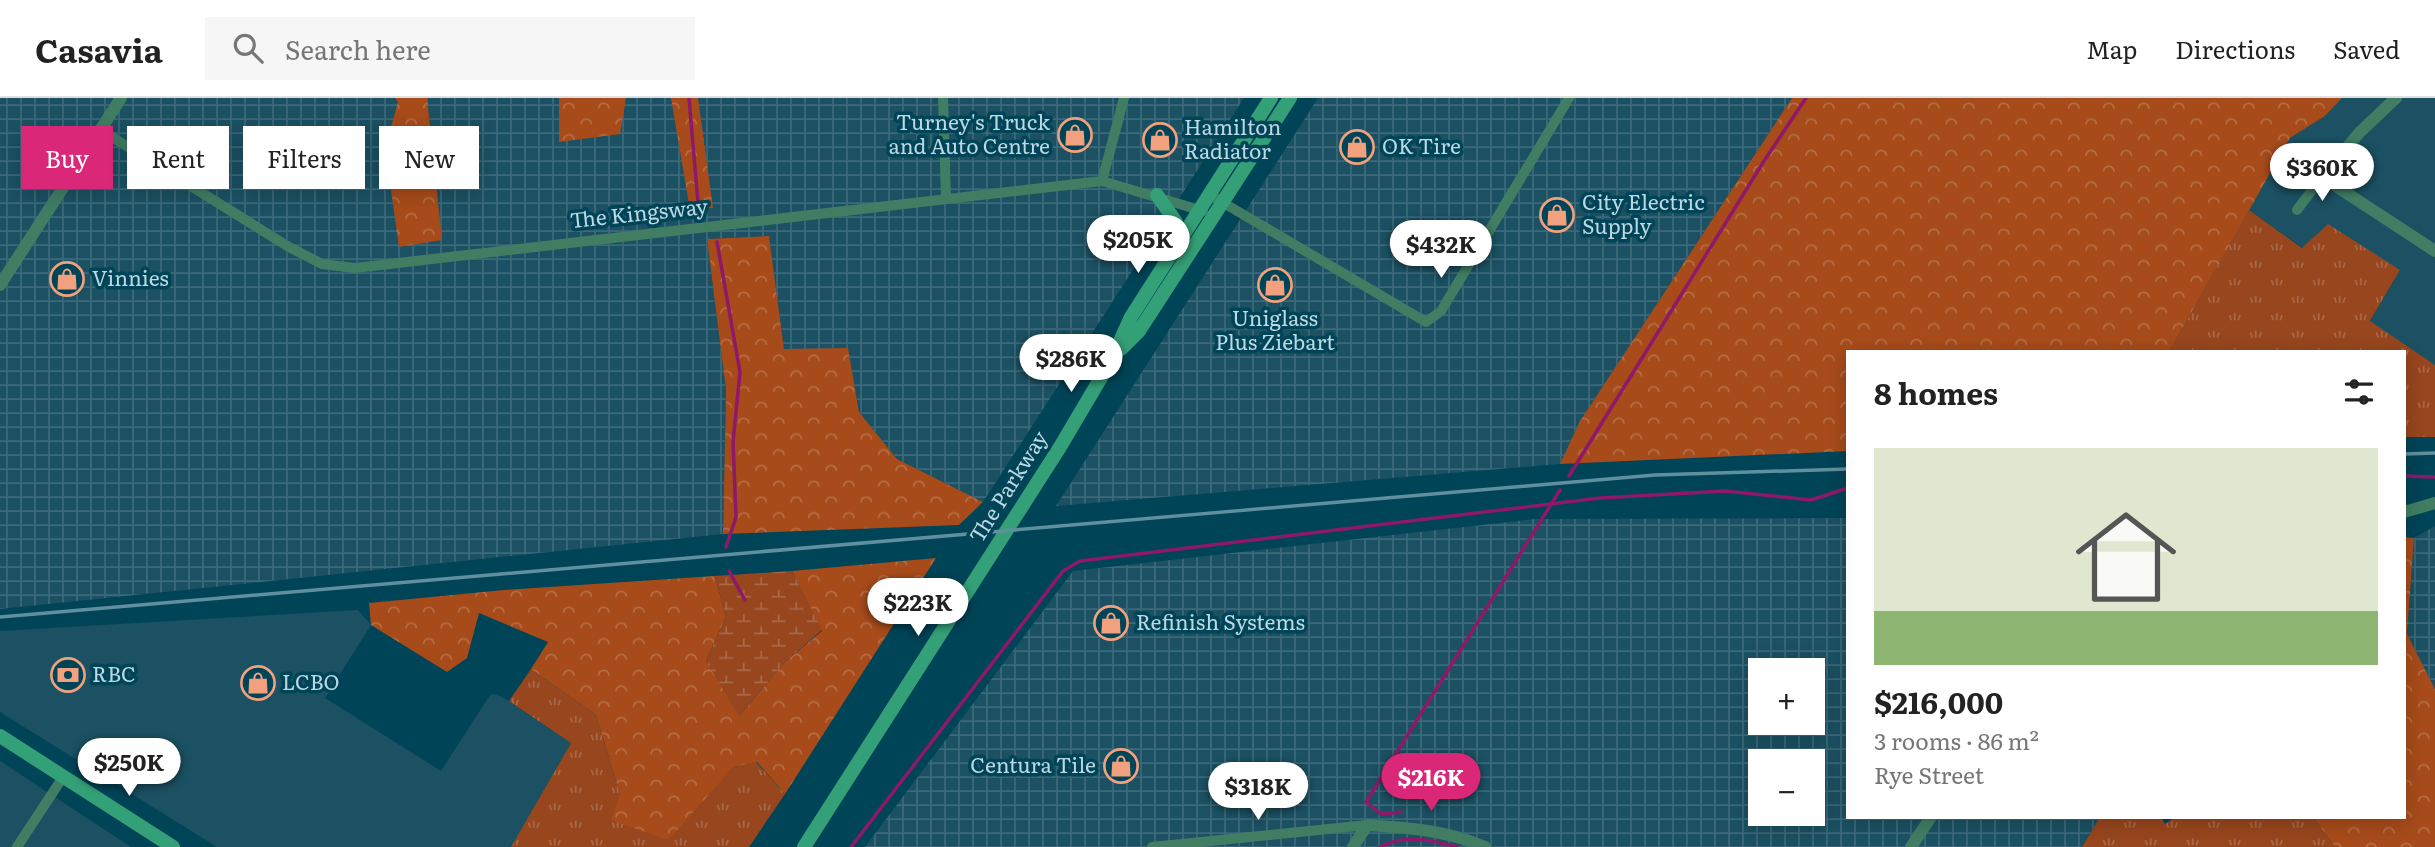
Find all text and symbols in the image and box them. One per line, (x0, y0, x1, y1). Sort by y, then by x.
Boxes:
search box (205, 17, 695, 80)
text: Casavia (35, 24, 163, 73)
icon: search (229, 29, 267, 67)
text: Search here (285, 29, 431, 68)
text: Map (2086, 31, 2137, 66)
text: Directions (2175, 31, 2295, 66)
text: Saved (2333, 31, 2400, 66)
place label: Turney's Truck and Auto Centre (889, 105, 1050, 160)
place label: Hamilton Radiator (1184, 110, 1281, 165)
shop icon: Turney's Truck and Auto Centre (1056, 116, 1094, 154)
shop icon: Hamilton Radiator (1141, 121, 1179, 159)
chip: Buy (21, 126, 113, 189)
chip: Rent (127, 126, 229, 189)
chip: Filters (243, 126, 365, 189)
chip: New (379, 126, 479, 189)
shop icon: OK Tire (1338, 128, 1376, 166)
place label: OK Tire (1382, 129, 1461, 160)
pin: $360K (2273, 144, 2371, 203)
text: $360K (2286, 149, 2358, 183)
place label: City Electric Supply (1582, 185, 1705, 240)
street label: The Kingsway (568, 189, 710, 234)
shop icon: City Electric Supply (1538, 196, 1576, 234)
pin: $205K (1089, 216, 1187, 275)
pin: $432K (1392, 220, 1490, 280)
text: $205K (1103, 221, 1173, 255)
text: $432K (1406, 226, 1476, 260)
shop icon: Vinnies (48, 260, 86, 298)
place label: Vinnies (92, 261, 169, 292)
shop icon: Uniglass Plus Ziebart (1256, 266, 1294, 304)
place label: Uniglass Plus Ziebart (1215, 301, 1335, 356)
pin: $286K (1022, 334, 1120, 394)
text: $286K (1035, 340, 1107, 374)
text: 8 homes (1874, 370, 1998, 414)
icon: filters (2340, 373, 2378, 411)
street label: The Parkway (960, 423, 1054, 548)
icon: home (2063, 494, 2189, 620)
pin: $223K (869, 578, 967, 638)
text: $223K (883, 584, 953, 618)
shop icon: Refinish Systems (1092, 604, 1130, 642)
place label: Refinish Systems (1136, 605, 1305, 636)
bank icon: RBC (49, 656, 87, 694)
place label: RBC (92, 657, 136, 688)
map controls (1748, 658, 1825, 826)
button: + (1748, 658, 1825, 735)
shop icon: LCBO (239, 664, 277, 702)
place label: LCBO (282, 665, 340, 696)
text: $216,000 (1874, 679, 2003, 723)
text: 3 rooms · 86 m² (1874, 723, 2039, 757)
pin: $250K (80, 738, 178, 798)
text: $250K (94, 744, 164, 778)
shop icon: Centura Tile (1102, 747, 1140, 785)
place label: Centura Tile (970, 748, 1096, 779)
button: − (1748, 749, 1825, 826)
pin: $216K (1382, 754, 1480, 813)
text: Rye Street (1874, 757, 1984, 791)
text: $216K (1397, 759, 1465, 793)
pin: $318K (1209, 762, 1307, 822)
text: $318K (1224, 768, 1292, 802)

